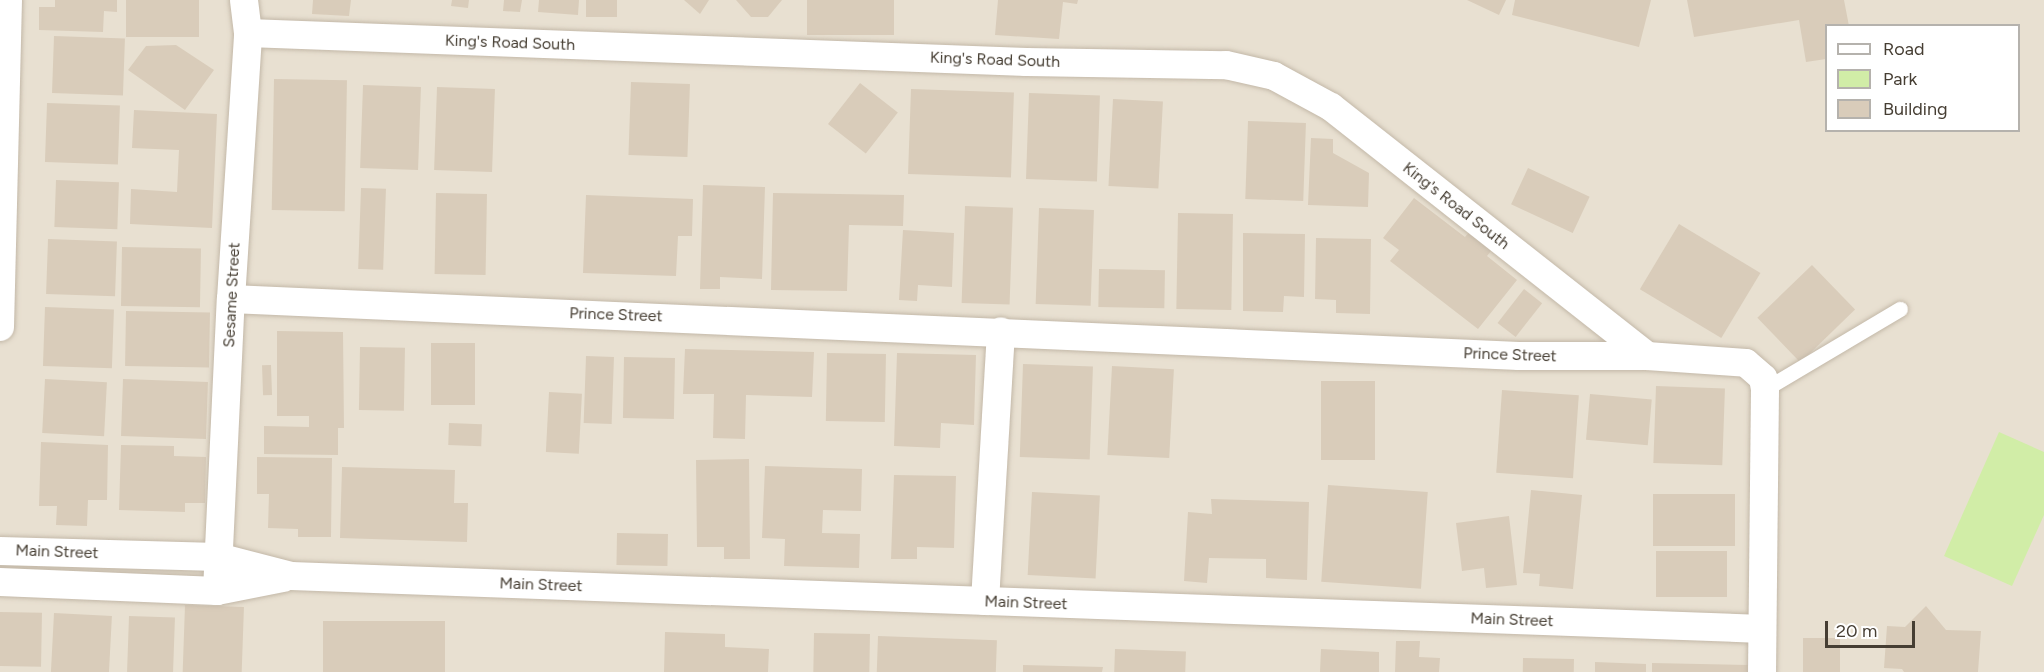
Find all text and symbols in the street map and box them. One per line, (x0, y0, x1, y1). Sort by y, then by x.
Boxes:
legend (1825, 24, 2020, 132)
street label: King's Road South (445, 31, 575, 55)
text: Road (1883, 38, 1924, 60)
street label: King's Road South (930, 48, 1060, 72)
text: Park (1883, 68, 1917, 90)
text: Building (1883, 98, 1948, 120)
street label: King's Road South (1399, 158, 1513, 254)
street label: Sesame Street (220, 242, 244, 348)
street label: Prince Street (569, 304, 663, 326)
street label: Prince Street (1463, 344, 1557, 366)
street label: Main Street (15, 541, 99, 563)
street label: Main Street (499, 574, 583, 596)
street label: Main Street (984, 592, 1068, 614)
street label: Main Street (1470, 609, 1554, 631)
scale bar (1828, 609, 1918, 647)
text: 20 m (1836, 620, 1877, 642)

